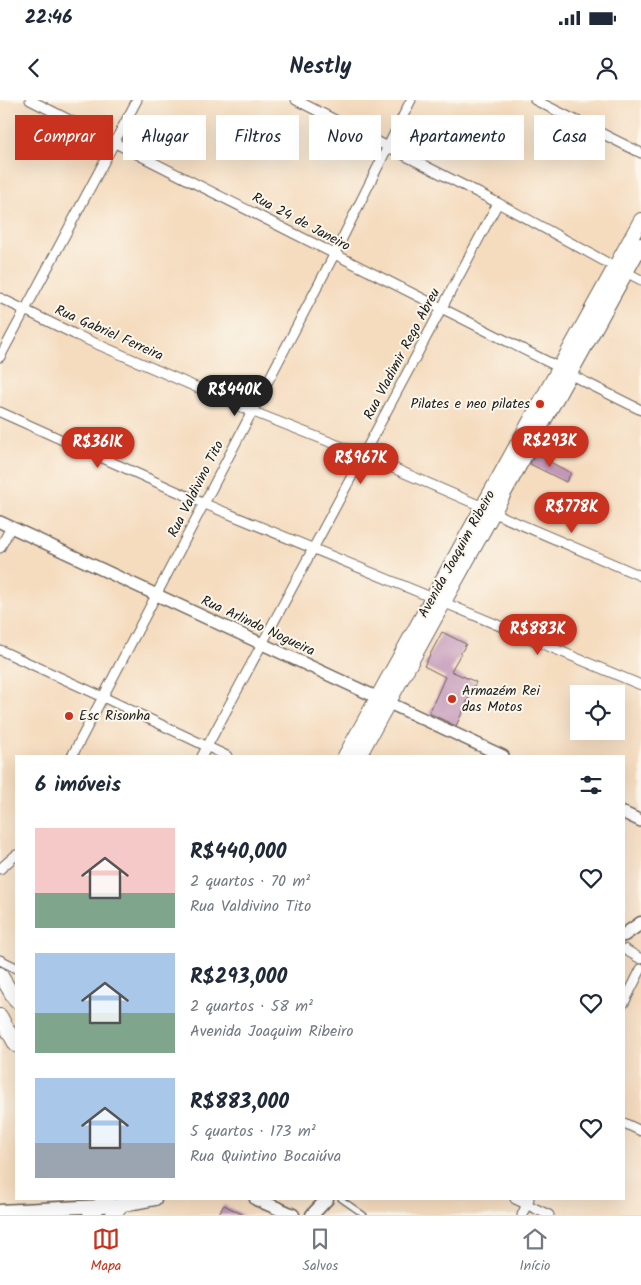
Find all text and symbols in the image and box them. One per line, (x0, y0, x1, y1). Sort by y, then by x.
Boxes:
text: 22:46 (25, 3, 72, 33)
text: Nestly (289, 50, 352, 85)
icon: back (20, 54, 48, 82)
icon: person (593, 54, 621, 82)
chip: Comprar (15, 115, 113, 160)
chip: Alugar (123, 115, 206, 160)
chip: Filtros (216, 115, 299, 160)
chip: Novo (309, 115, 381, 160)
chip: Apartamento (391, 115, 524, 160)
chip: Casa (534, 115, 605, 160)
street label: Rua 24 de Janeiro (248, 187, 354, 257)
street label: Rua Vladimir Rego Abreu (358, 284, 446, 424)
street label: Rua Gabriel Ferreira (51, 299, 167, 367)
pin: R$440K (194, 374, 276, 417)
text: R$440K (208, 378, 262, 403)
place label: Pilates e neo pilates (410, 393, 530, 415)
marker: Pilates e neo pilates (534, 398, 546, 410)
pin: R$361K (57, 426, 139, 469)
pin: R$293K (509, 426, 591, 468)
text: R$293K (523, 429, 577, 454)
text: R$361K (73, 430, 123, 455)
street label: Rua Valdivino Tito (162, 437, 230, 541)
pin: R$967K (320, 442, 402, 485)
text: R$967K (334, 446, 388, 471)
street label: Avenida Joaquim Ribeiro (413, 486, 501, 622)
pin: R$778K (531, 492, 613, 534)
text: R$778K (545, 495, 599, 520)
street label: Rua Arlindo Nogueira (197, 590, 319, 662)
pin: R$883K (497, 614, 579, 656)
text: R$883K (510, 617, 566, 642)
place label: Armazém Rei das Motos (462, 680, 540, 718)
map controls (570, 685, 625, 740)
button: locate (570, 685, 625, 740)
marker: Armazém Rei das Motos (446, 693, 458, 705)
place label: Esc Risonha (79, 705, 150, 727)
marker: Esc Risonha (63, 710, 75, 722)
text: 6 imóveis (35, 769, 121, 802)
icon: filters (577, 771, 605, 799)
text: R$440,000 (190, 836, 287, 869)
icon: home (75, 848, 135, 908)
icon: heart (577, 864, 605, 892)
text: 2 quartos · 70 m² (190, 869, 310, 894)
text: Rua Valdivino Tito (190, 894, 311, 919)
text: R$293,000 (190, 961, 287, 994)
icon: home (75, 973, 135, 1033)
icon: heart (577, 989, 605, 1017)
text: 2 quartos · 58 m² (190, 994, 313, 1019)
text: Avenida Joaquim Ribeiro (190, 1019, 354, 1044)
text: R$883,000 (190, 1086, 289, 1119)
icon: home (75, 1098, 135, 1158)
icon: heart (577, 1114, 605, 1142)
text: 5 quartos · 173 m² (190, 1119, 316, 1144)
text: Rua Quintino Bocaiúva (190, 1144, 341, 1169)
tab: Mapa (91, 1225, 121, 1277)
tab: Salvos (303, 1225, 338, 1277)
tab: Início (519, 1225, 550, 1277)

